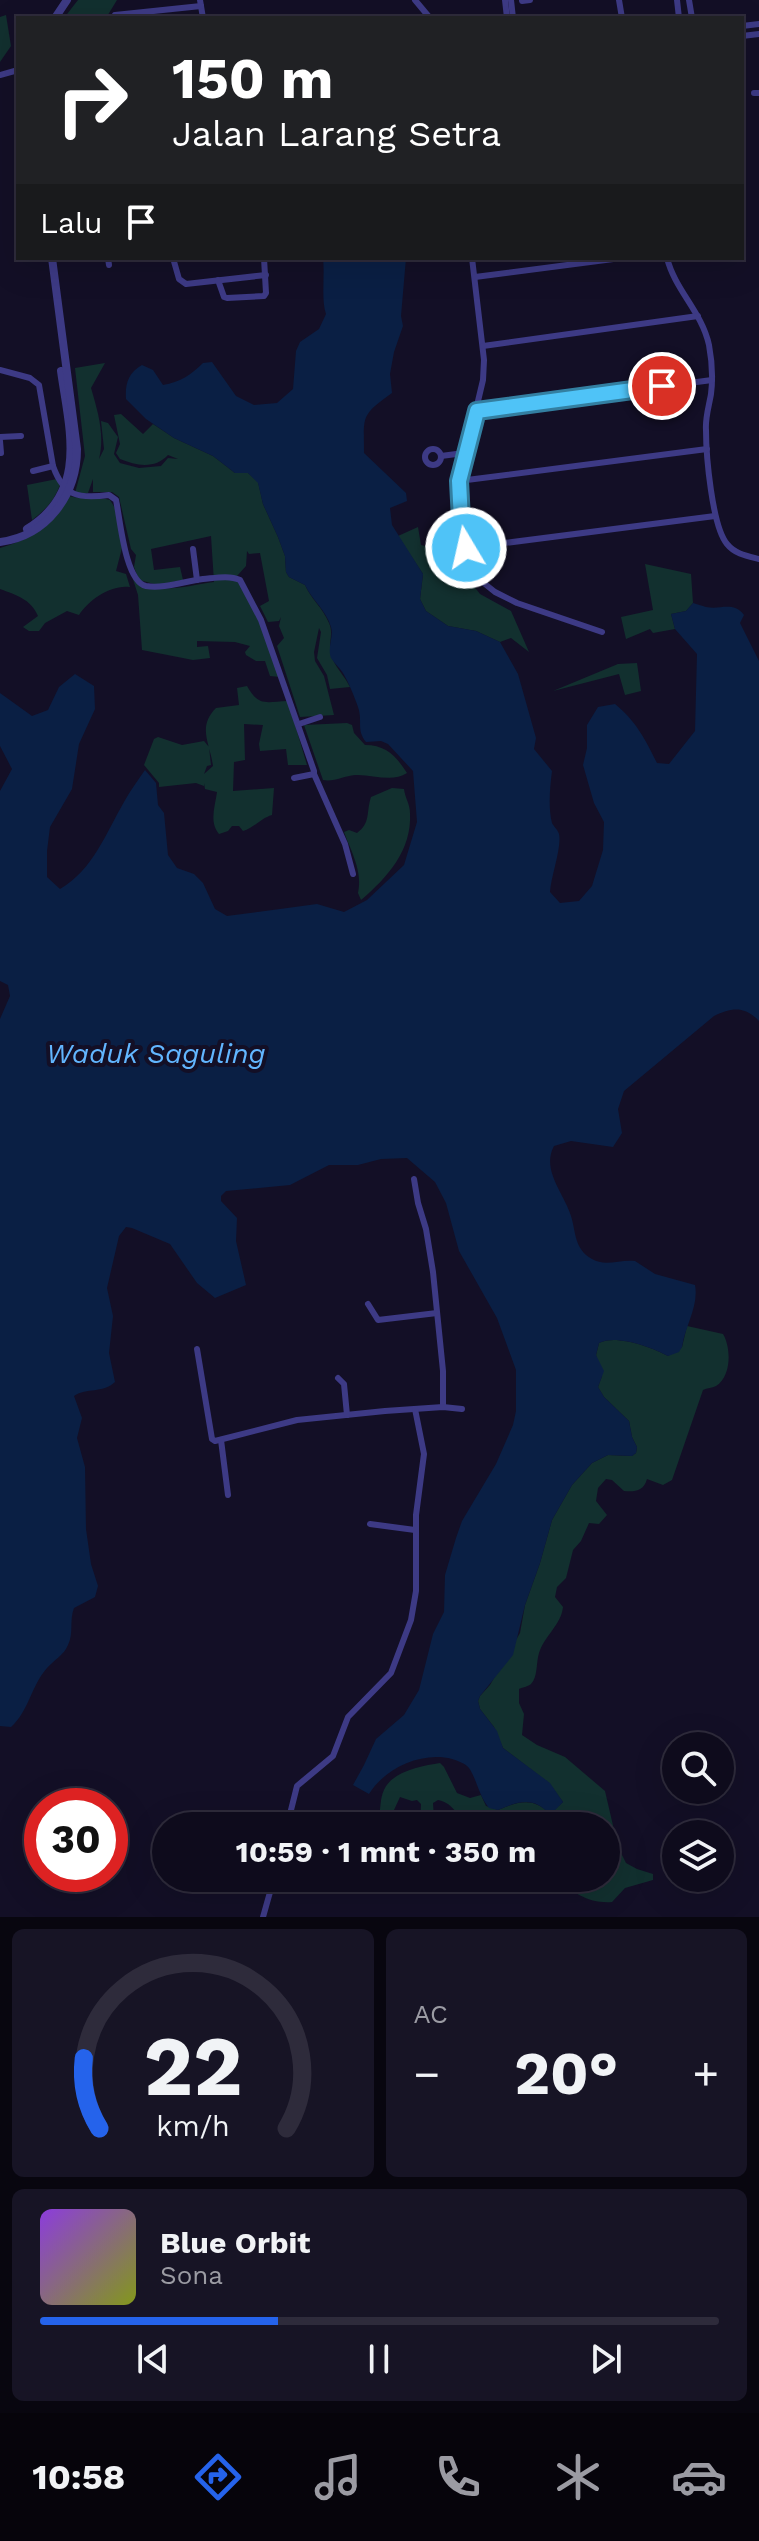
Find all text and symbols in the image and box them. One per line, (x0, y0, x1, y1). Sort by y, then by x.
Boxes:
text: 150 m (172, 46, 334, 112)
icon: right (40, 48, 144, 152)
text: Jalan Larang Setra (172, 113, 501, 155)
icon: arrive (119, 200, 163, 244)
text: Lalu (40, 205, 103, 240)
pin (628, 352, 696, 420)
icon: arrive (640, 364, 684, 408)
position arrow (424, 506, 508, 590)
water label: Waduk Saguling (46, 1037, 266, 1070)
map controls (662, 1732, 734, 1892)
button: search (662, 1732, 734, 1804)
speed limit sign: 30 (24, 1788, 128, 1892)
button: layers (662, 1820, 734, 1892)
text: 10:59 · 1 mnt · 350 m (236, 1834, 536, 1869)
text: AC (414, 1999, 448, 2029)
text: 22 (143, 2018, 242, 2115)
text: 20° (514, 2038, 618, 2109)
text: − (414, 2048, 440, 2100)
text: + (692, 2048, 719, 2100)
text: km/h (156, 2109, 230, 2143)
text: Blue Orbit (160, 2225, 310, 2260)
text: Sona (160, 2260, 223, 2290)
icon: previous (131, 2337, 175, 2381)
icon: pause (357, 2337, 401, 2381)
icon: next (584, 2337, 628, 2381)
icon: directions (190, 2449, 246, 2505)
icon: music (310, 2449, 366, 2505)
icon: phone (430, 2449, 486, 2505)
icon: climate (550, 2449, 606, 2505)
icon: car (671, 2449, 727, 2505)
text: 10:58 (32, 2456, 125, 2498)

